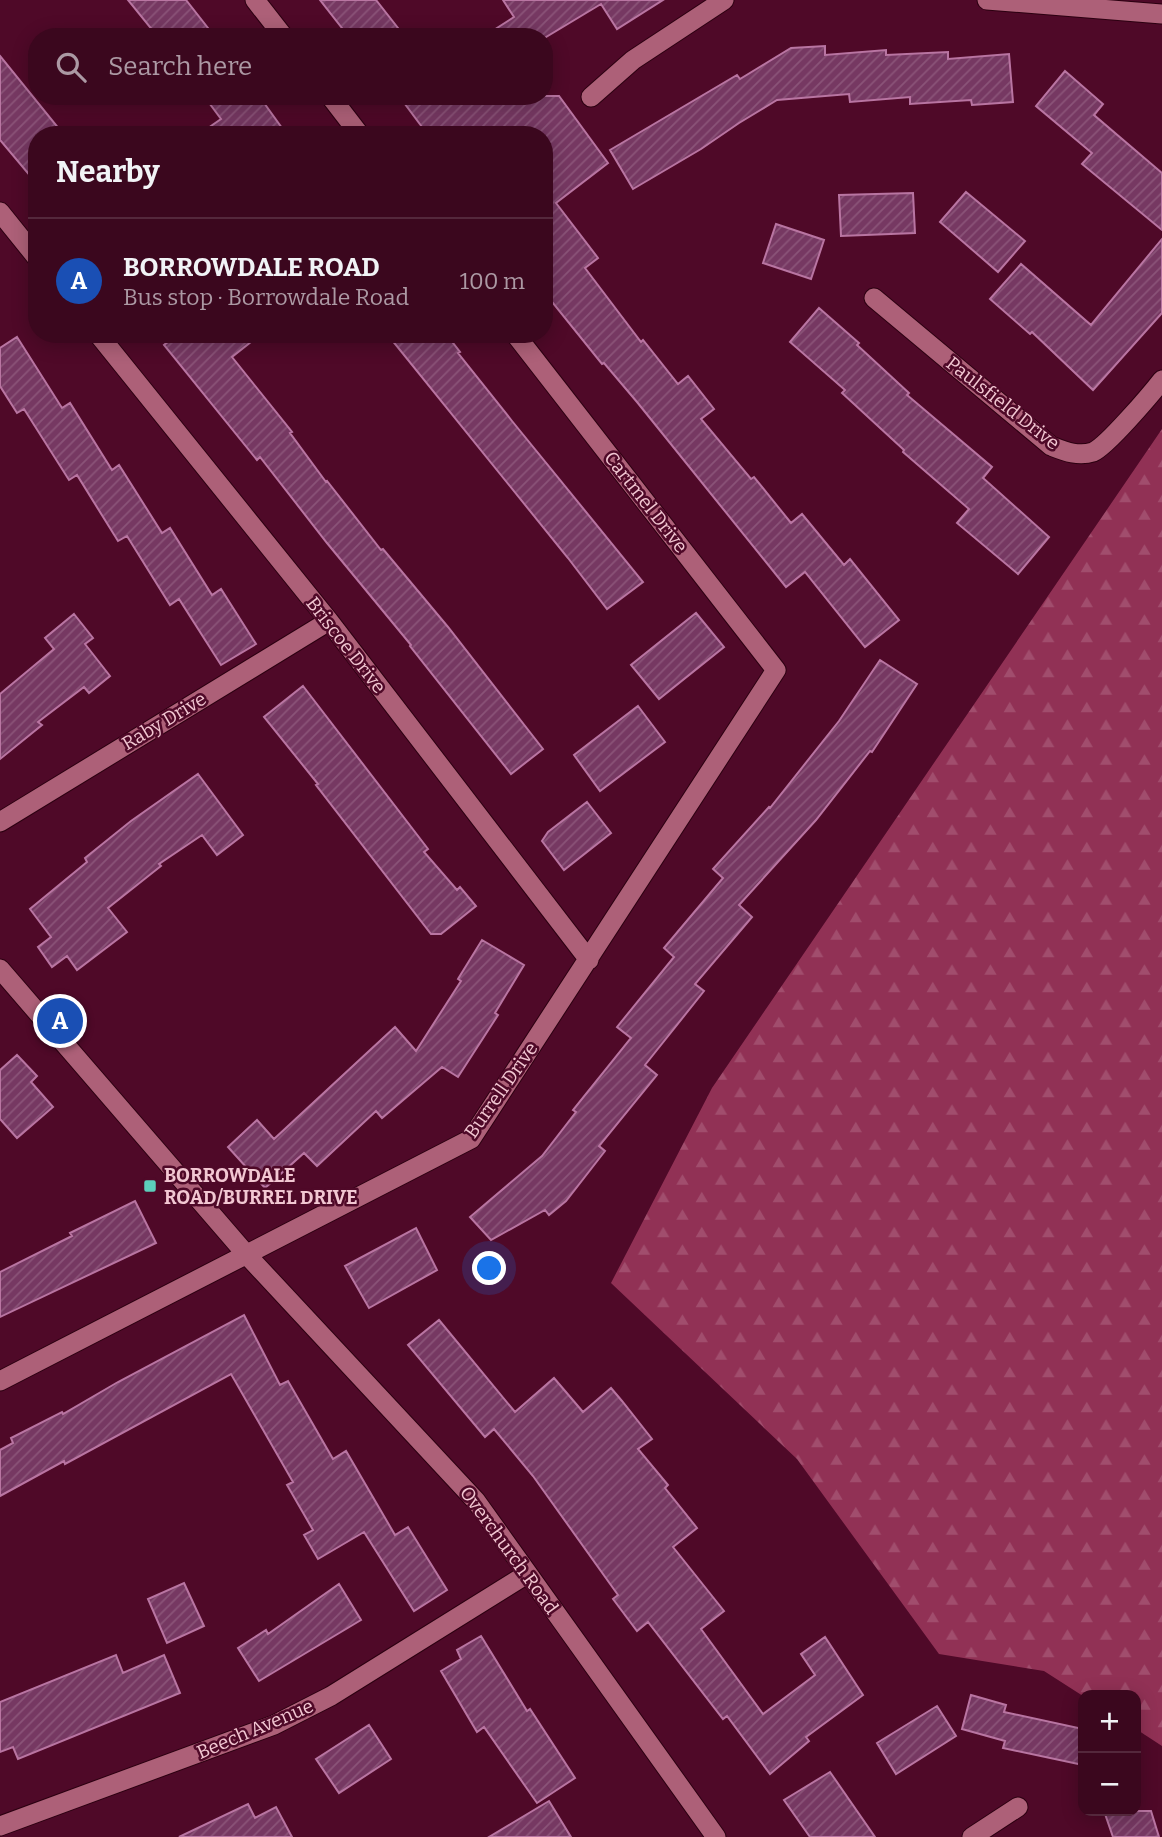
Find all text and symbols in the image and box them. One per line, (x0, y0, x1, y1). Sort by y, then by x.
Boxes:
search box (28, 28, 553, 105)
icon: search (52, 48, 90, 86)
text: Search here (108, 51, 252, 82)
text: Nearby (56, 154, 160, 190)
text: BORROWDALE ROAD (123, 252, 380, 283)
text: A (71, 267, 87, 295)
text: 100 m (460, 267, 525, 295)
text: Bus stop · Borrowdale Road (123, 283, 409, 311)
street label: Paulsfield Drive (942, 352, 1064, 454)
street label: Cartmel Drive (599, 447, 693, 557)
street label: Briscoe Drive (301, 592, 391, 698)
street label: Raby Drive (118, 687, 210, 755)
pin: A (37, 995, 83, 1047)
street label: Burrell Drive (460, 1038, 542, 1142)
place label: BORROWDALE ROAD/BURREL DRIVE (164, 1164, 357, 1209)
marker: BORROWDALE ROAD/BURREL DRIVE (142, 1178, 158, 1194)
your location (472, 1251, 506, 1285)
street label: Overchurch Road (455, 1482, 563, 1618)
map controls (1078, 1690, 1141, 1816)
button: + (1078, 1690, 1141, 1753)
street label: Beech Avenue (193, 1694, 317, 1764)
button: − (1078, 1753, 1141, 1816)

